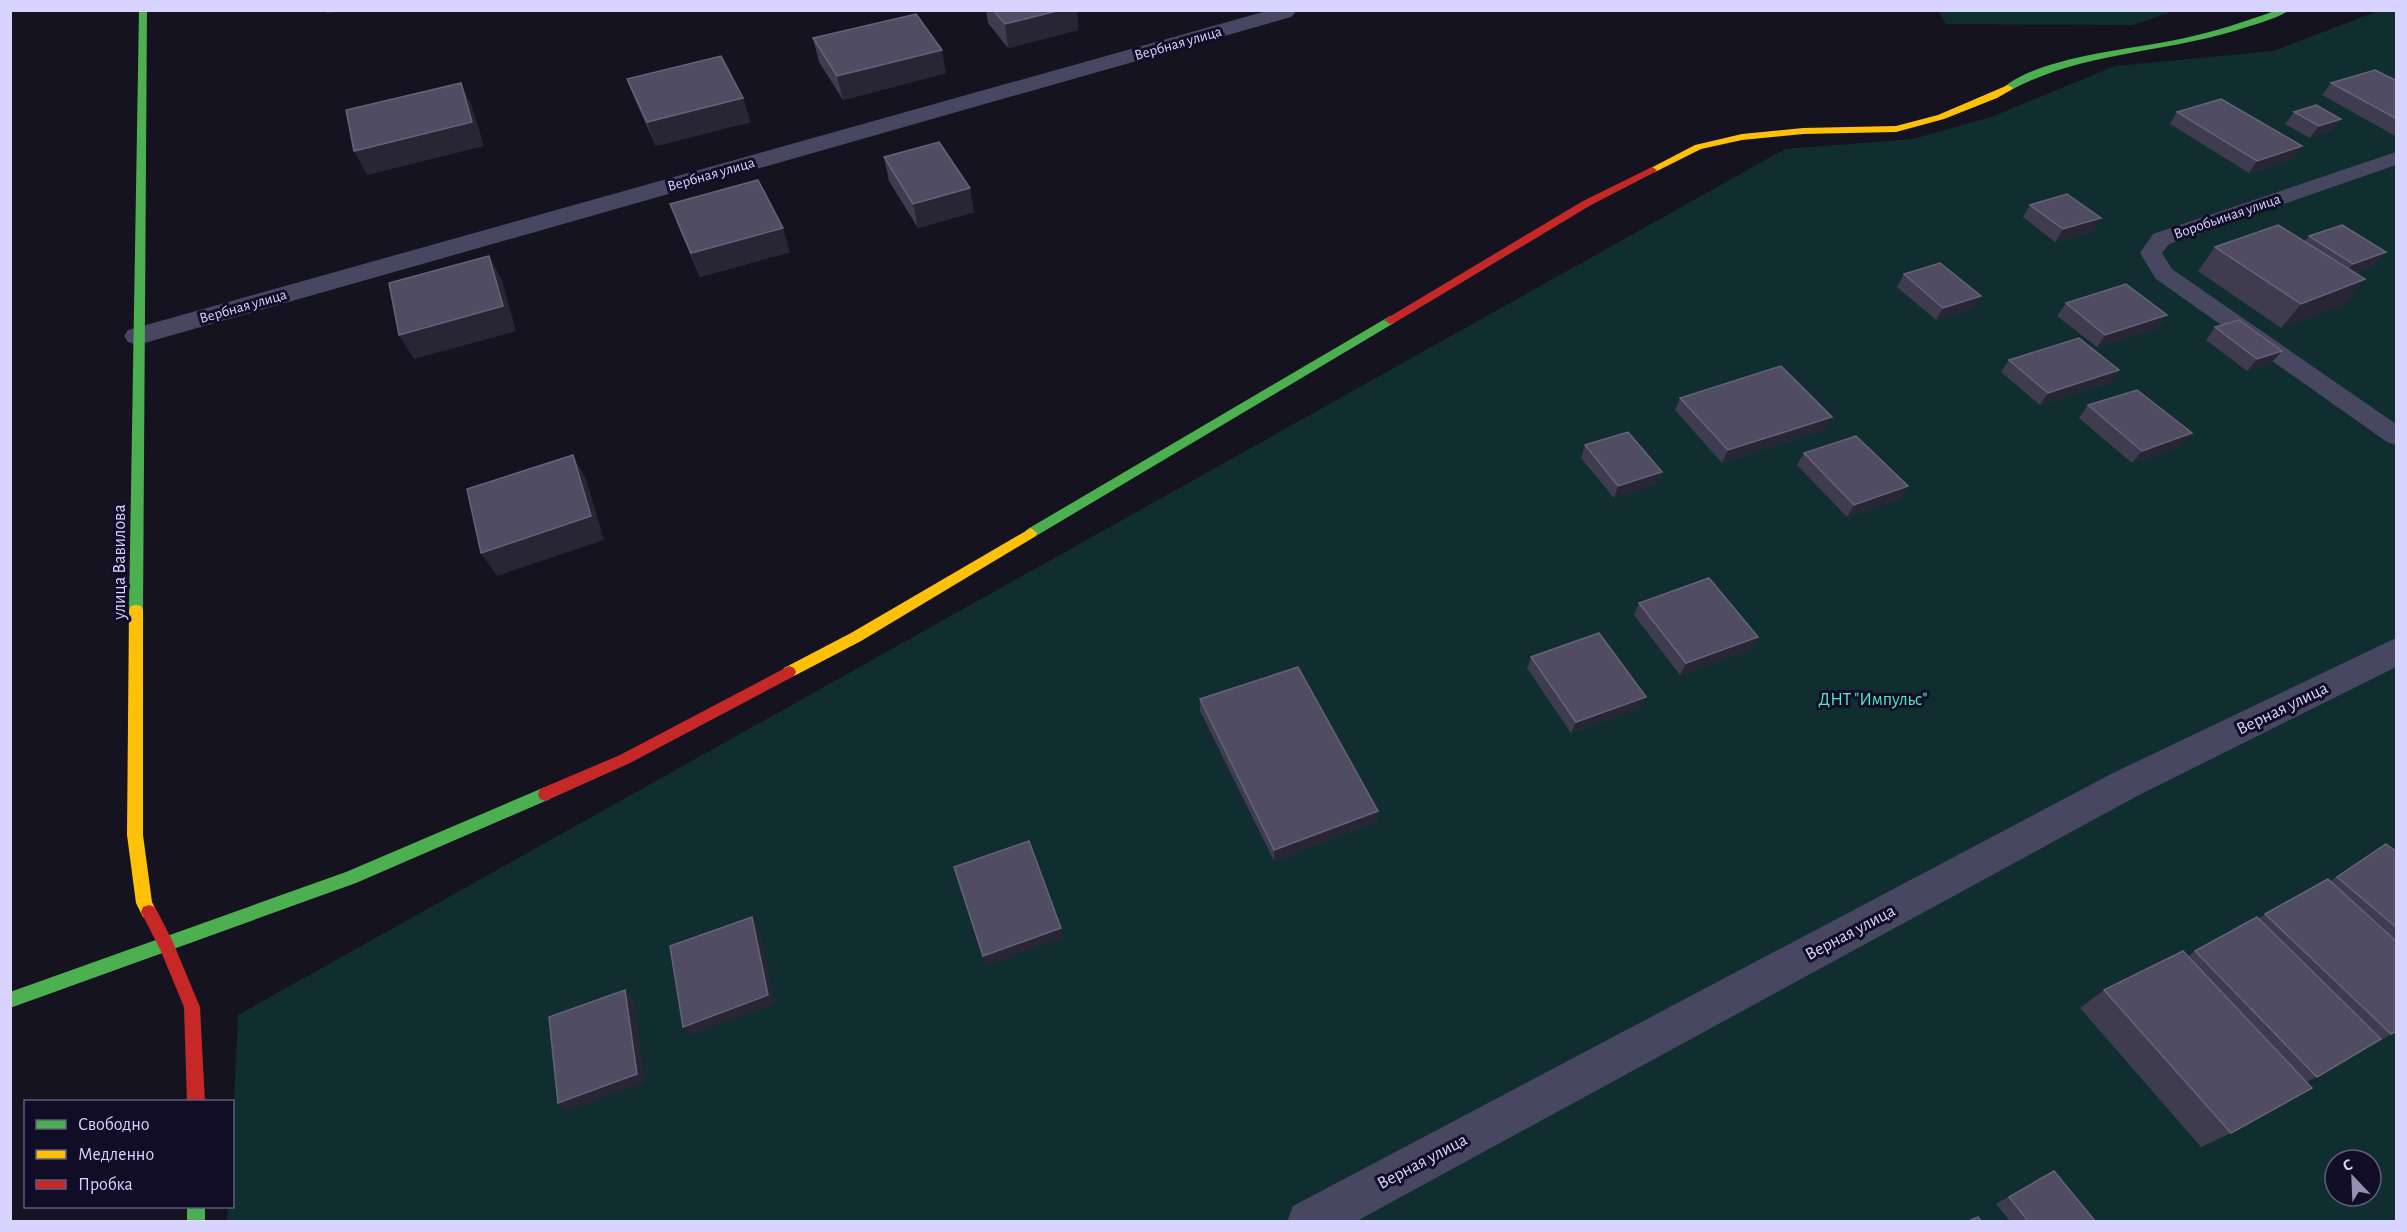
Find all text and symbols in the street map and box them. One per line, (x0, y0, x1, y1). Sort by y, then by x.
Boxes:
street label: Вербная улица (1133, 24, 1224, 63)
street label: Вербная улица (666, 155, 757, 194)
street label: Воробьиная улица (2172, 191, 2283, 242)
street label: Вербная улица (198, 287, 289, 326)
street label: улица Вавилова (111, 504, 129, 621)
street label: Верная улица (2234, 679, 2331, 739)
park label: ДНТ "Импульс" (1819, 691, 1927, 709)
street label: Верная улица (1802, 902, 1898, 964)
legend (24, 1100, 234, 1208)
text: Свободно (78, 1115, 150, 1134)
street label: Верная улица (1374, 1131, 1470, 1193)
text: Медленно (78, 1146, 154, 1164)
north arrow (2323, 1148, 2383, 1208)
text: С (2340, 1156, 2355, 1174)
text: Пробка (78, 1175, 133, 1194)

